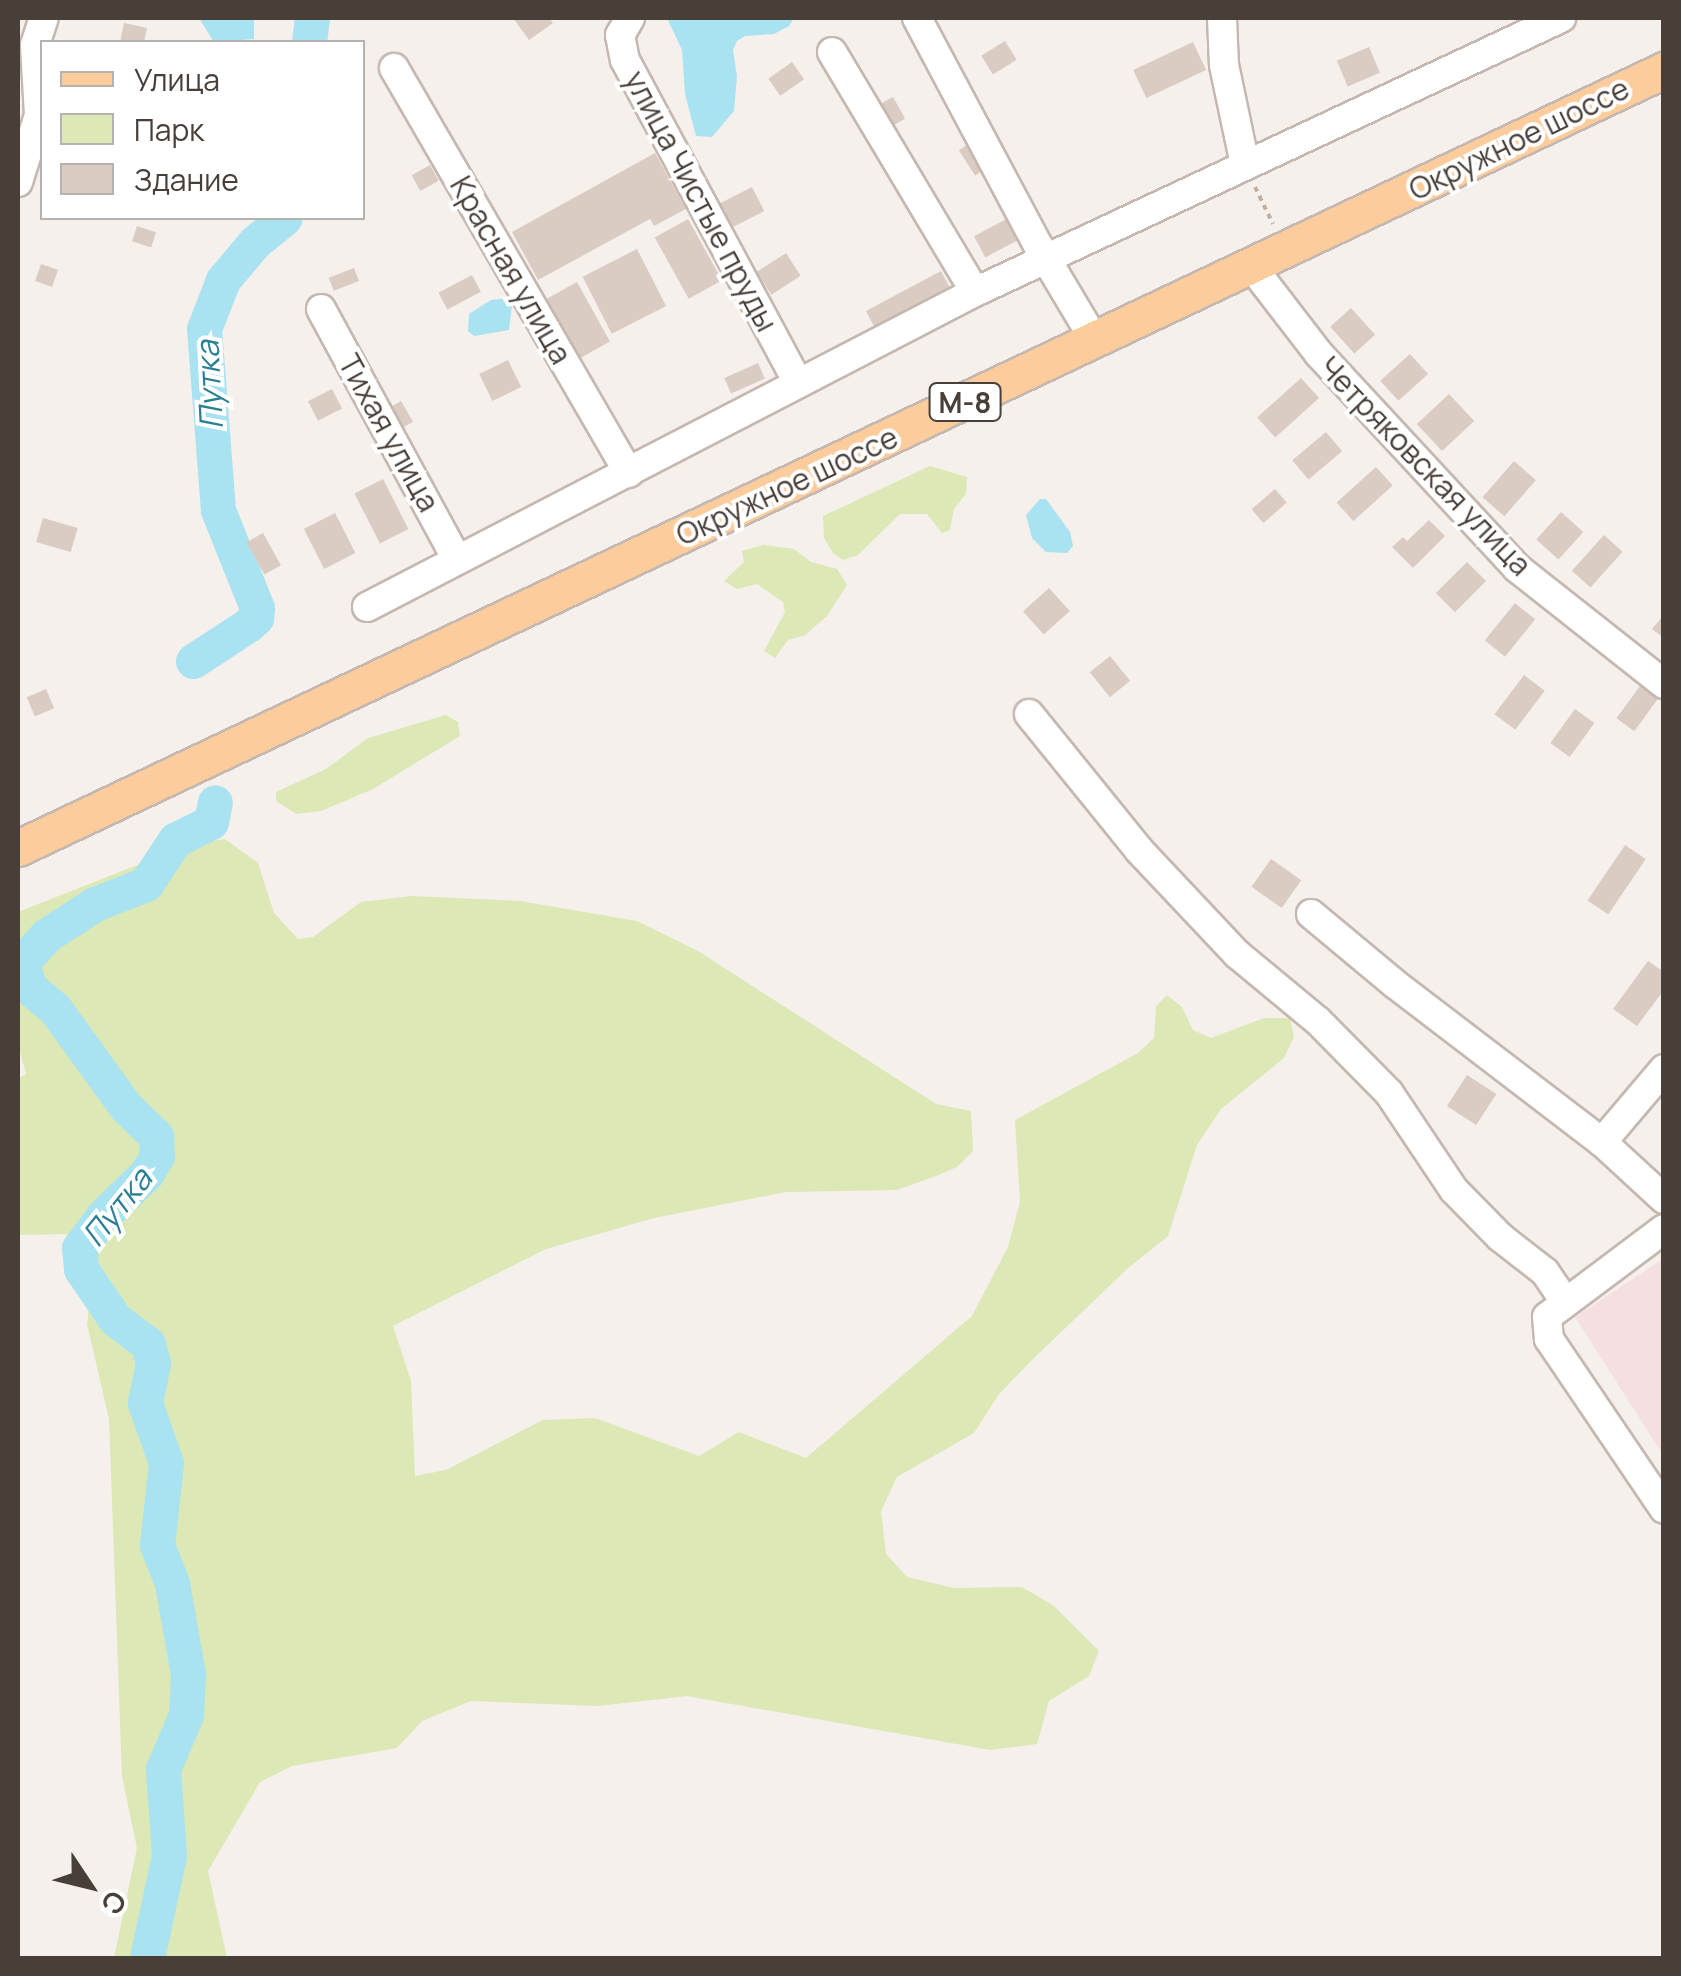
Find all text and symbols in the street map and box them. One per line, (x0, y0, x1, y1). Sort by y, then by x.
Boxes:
legend (40, 40, 365, 220)
text: Улица (134, 59, 220, 100)
street label: улица Чистые пруды (617, 65, 785, 337)
street label: Окружное шоссе (1403, 70, 1635, 208)
text: Парк (134, 109, 204, 150)
text: Здание (134, 159, 239, 200)
street label: Красная улица (443, 170, 579, 370)
water label: Путка (188, 340, 230, 430)
street label: Тихая улица (331, 348, 447, 518)
street label: Четряковская улица (1311, 349, 1539, 583)
road number: М-8 (928, 379, 1002, 425)
street label: Окружное шоссе (670, 419, 904, 553)
water label: Путка (74, 1160, 160, 1254)
north arrow (40, 1836, 140, 1936)
text: С (93, 1884, 136, 1923)

